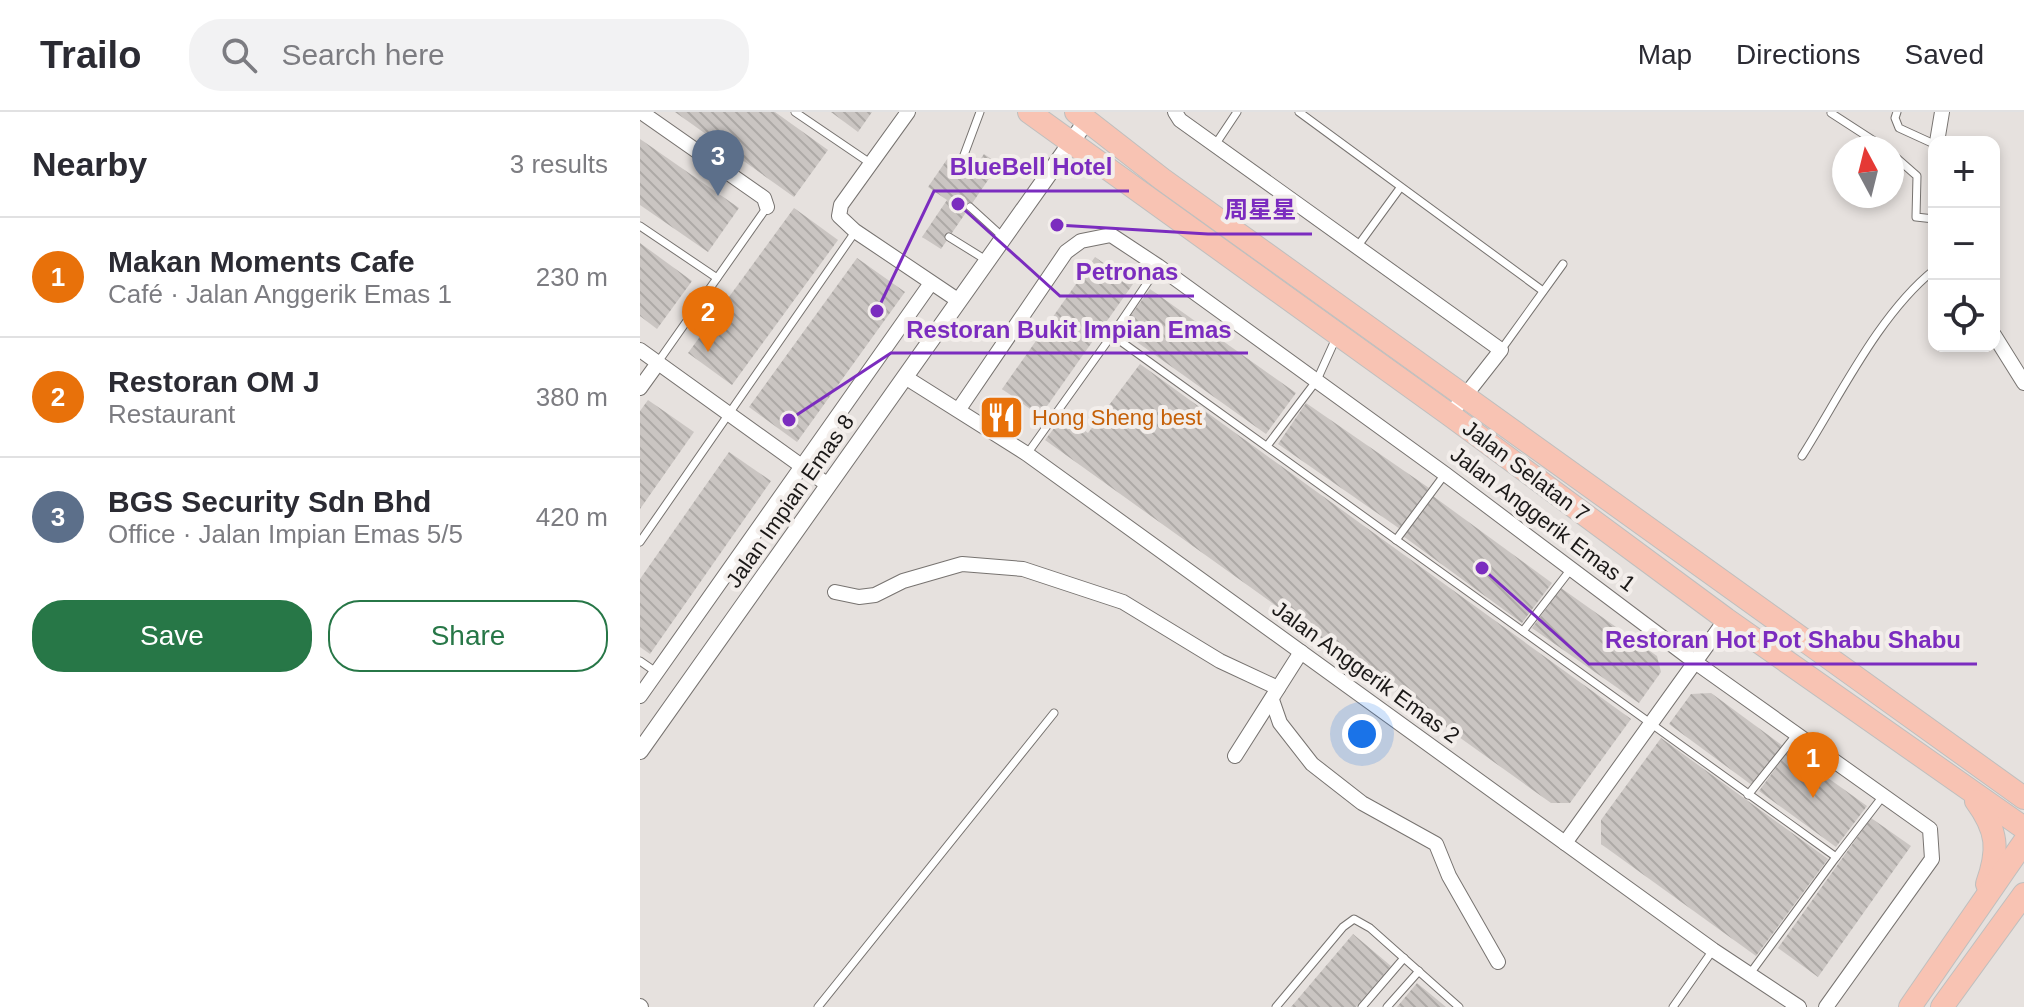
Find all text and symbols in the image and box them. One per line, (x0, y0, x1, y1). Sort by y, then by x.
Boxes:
search box (189, 19, 749, 91)
icon: search (217, 33, 261, 77)
text: Trailo (40, 34, 141, 76)
text: Search here (281, 38, 445, 71)
text: Map (1638, 39, 1692, 70)
text: Directions (1736, 39, 1861, 70)
text: Saved (1905, 39, 1984, 70)
pin: 3 (692, 130, 744, 196)
north arrow (1832, 136, 1904, 208)
map controls (1928, 136, 2000, 352)
button: + (1928, 136, 2000, 208)
callout: BlueBell Hotel (934, 143, 1129, 191)
text: Nearby (32, 145, 147, 183)
text: 3 results (510, 149, 608, 179)
text: BlueBell Hotel (950, 153, 1112, 180)
callout: 周星星 (1208, 186, 1312, 234)
text: 周星星 (1224, 196, 1296, 223)
button: − (1928, 208, 2000, 280)
text: Makan Moments Cafe (108, 245, 415, 278)
callout: Petronas (1060, 248, 1194, 296)
text: Petronas (1076, 258, 1178, 285)
text: 1 (51, 262, 65, 292)
text: 230 m (536, 262, 608, 292)
text: Café · Jalan Anggerik Emas 1 (108, 279, 452, 309)
button: locate (1928, 280, 2000, 352)
pin: 2 (682, 286, 734, 352)
callout: Restoran Bukit Impian Emas (891, 305, 1248, 353)
text: Restoran Bukit Impian Emas (906, 316, 1232, 343)
text: Restoran OM J (108, 365, 320, 398)
text: 2 (51, 382, 65, 412)
text: 380 m (536, 382, 608, 412)
restaurant icon: Hong Sheng best (977, 393, 1025, 441)
text: Restaurant (108, 399, 235, 429)
place label: Hong Sheng best (1032, 405, 1202, 430)
street label: Jalan Impian Emas 8 (721, 410, 859, 592)
street label: Jalan Selatan 7 (1458, 415, 1594, 527)
street label: Jalan Anggerik Emas 1 (1446, 441, 1640, 597)
text: BGS Security Sdn Bhd (108, 485, 431, 518)
text: 3 (51, 502, 65, 532)
text: 420 m (536, 502, 608, 532)
text: Office · Jalan Impian Emas 5/5 (108, 519, 463, 549)
street label: Jalan Anggerik Emas 2 (1268, 596, 1464, 748)
button: Save (32, 600, 312, 672)
button: Share (328, 600, 608, 672)
callout: Restoran Hot Pot Shabu Shabu (1589, 616, 1977, 664)
text: Restoran Hot Pot Shabu Shabu (1605, 626, 1961, 653)
your location (1342, 714, 1382, 754)
pin: 1 (1787, 732, 1839, 798)

